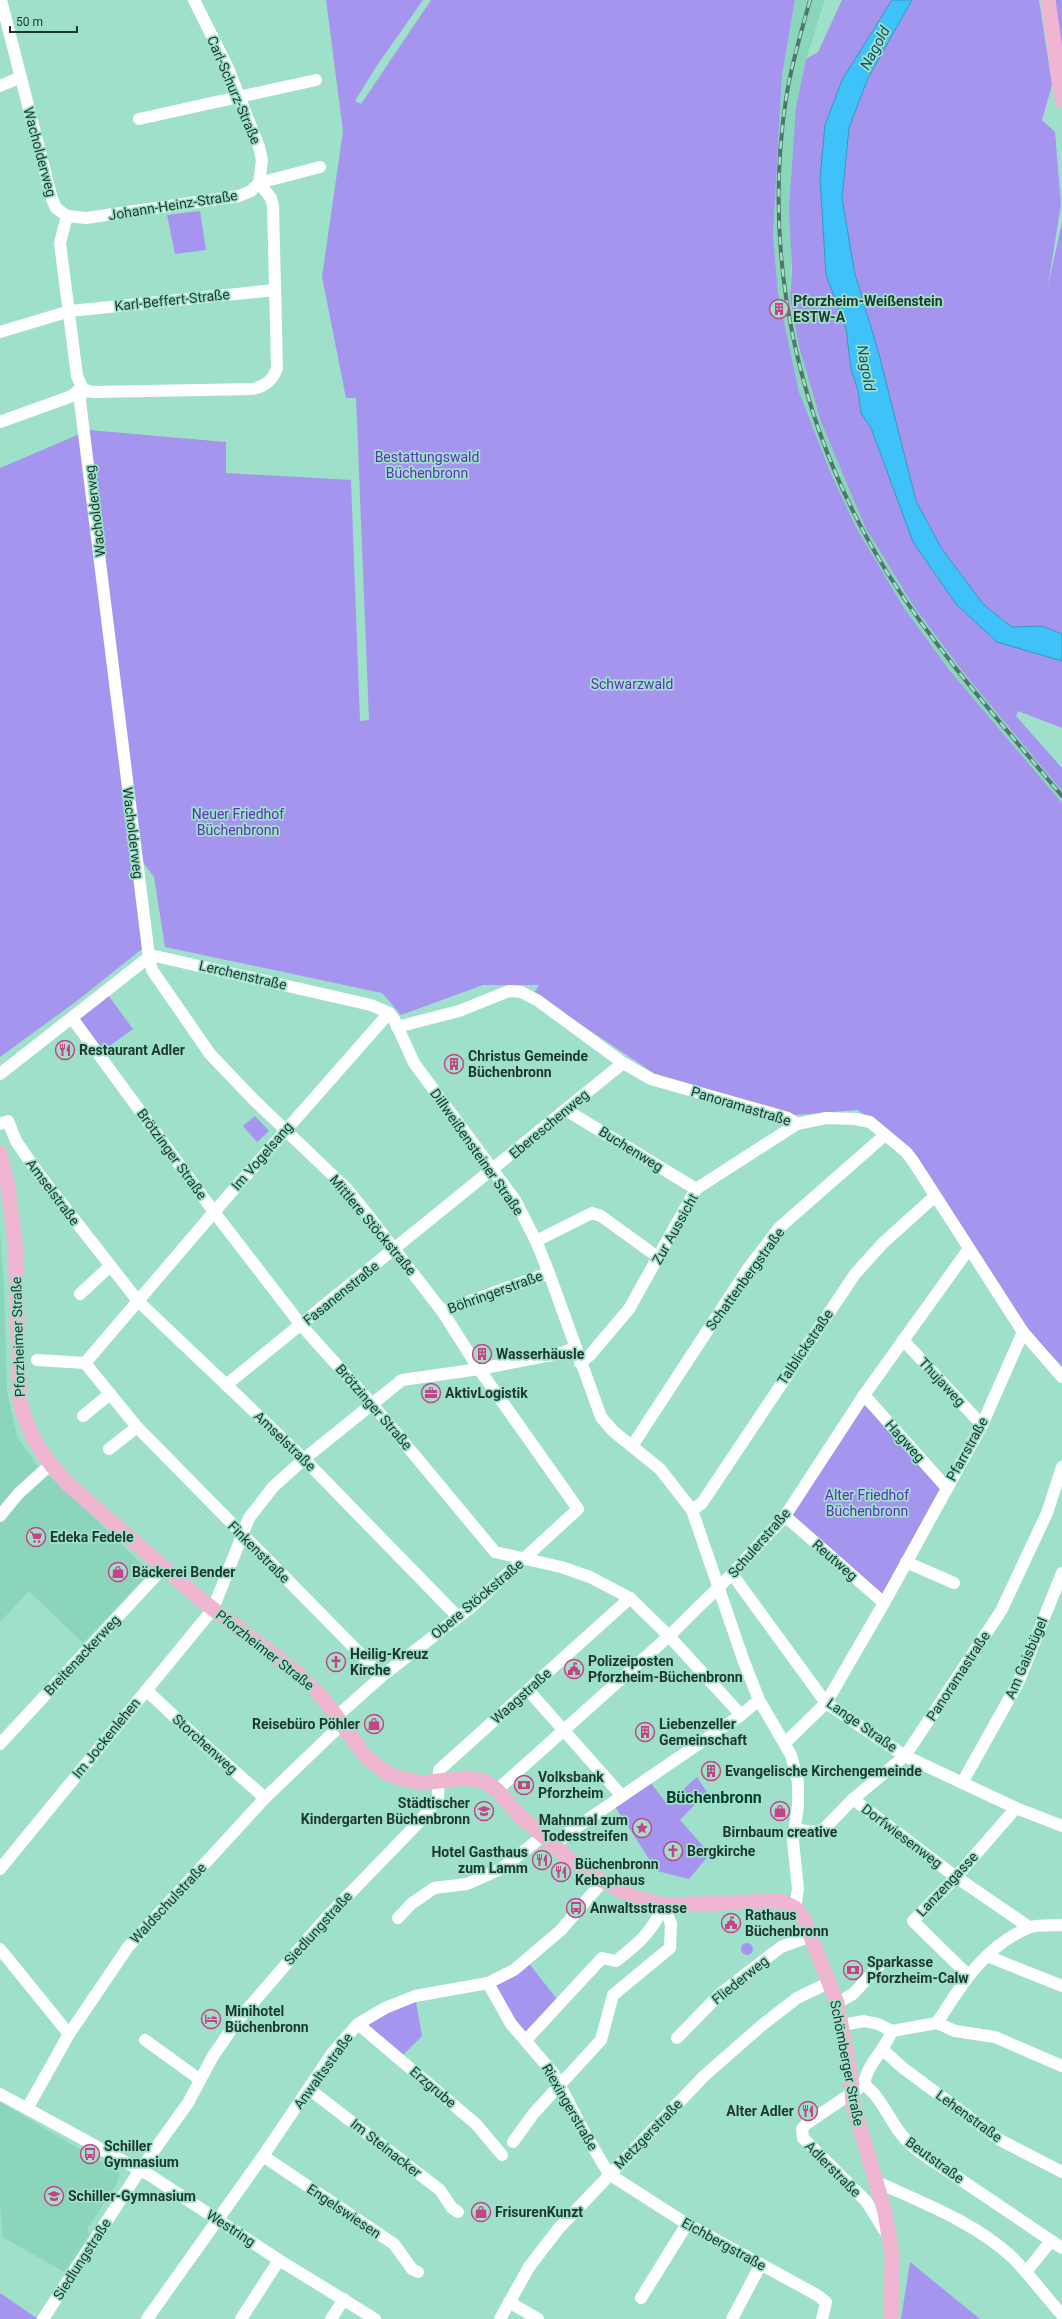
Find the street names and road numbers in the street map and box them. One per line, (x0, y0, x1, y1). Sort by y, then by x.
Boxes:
street label: Carl-Schurz-Straße (204, 33, 264, 147)
street label: Wacholderweg (20, 105, 60, 199)
street label: Johann-Heinz-Straße (107, 187, 239, 223)
street label: Karl-Beffert-Straße (114, 286, 230, 314)
street label: Wacholderweg (81, 464, 109, 558)
street label: Wacholderweg (119, 786, 147, 880)
street label: Lerchenstraße (198, 957, 288, 993)
street label: Panoramastraße (689, 1083, 793, 1129)
street label: Dillweißensteiner Straße (427, 1086, 527, 1218)
street label: Ebereschenweg (506, 1086, 592, 1162)
street label: Brötzinger Straße (134, 1106, 210, 1202)
street label: Im Vogelsang (228, 1119, 296, 1193)
street label: Buchenweg (596, 1123, 666, 1175)
street label: Amselstraße (23, 1156, 83, 1228)
street label: Mittlere Stöckstraße (326, 1172, 420, 1278)
street label: Zur Aussicht (649, 1190, 701, 1267)
street label: Schattenbergstraße (702, 1225, 788, 1333)
street label: Fasanenstraße (300, 1258, 382, 1328)
street label: Böhringerstraße (445, 1267, 545, 1317)
street label: Pforzheimer Straße (8, 1276, 28, 1398)
street label: Talblickstraße (774, 1306, 836, 1388)
street label: Thujaweg (915, 1354, 969, 1410)
street label: Brötzinger Straße (332, 1361, 416, 1453)
street label: Amselstraße (251, 1408, 319, 1474)
street label: Pfarrstraße (943, 1414, 991, 1484)
street label: Hagweg (882, 1417, 928, 1465)
street label: Schulerstraße (725, 1505, 793, 1581)
street label: Finkenstraße (225, 1518, 293, 1586)
street label: Reutweg (809, 1536, 861, 1584)
street label: Obere Stöckstraße (428, 1556, 526, 1642)
street label: Pforzheimer Straße (213, 1607, 317, 1693)
street label: Breitenackerweg (41, 1612, 123, 1698)
street label: Am Gaisbügel (1002, 1615, 1050, 1701)
street label: Panoramastraße (923, 1628, 993, 1724)
street label: Waagstraße (488, 1665, 554, 1727)
street label: Im Jockenlehen (69, 1695, 143, 1781)
street label: Lange Straße (824, 1695, 900, 1755)
street label: Storchenweg (169, 1711, 241, 1777)
street label: Dorfwiesenweg (859, 1801, 945, 1871)
street label: Lanzengasse (913, 1848, 981, 1920)
street label: Waldschulstraße (127, 1859, 209, 1947)
street label: Siedlungstraße (281, 1888, 355, 1968)
street label: Fliederweg (709, 1952, 771, 2008)
street label: Schömberger Straße (827, 1999, 867, 2127)
street label: Anwaltsstraße (290, 2030, 356, 2112)
street label: Riexingerstraße (539, 2061, 601, 2153)
street label: Erzgrube (407, 2063, 459, 2111)
street label: Lehenstraße (933, 2087, 1005, 2145)
street label: Metzgerstraße (611, 2096, 685, 2172)
street label: Im Steinacker (348, 2116, 425, 2181)
street label: Beutstraße (903, 2134, 967, 2186)
street label: Adlerstraße (802, 2138, 864, 2200)
street label: Engelswiesen (304, 2181, 384, 2241)
street label: Westring (204, 2206, 258, 2250)
street label: Eichbergstraße (679, 2214, 769, 2274)
street label: Siedlungstraße (50, 2215, 114, 2303)

